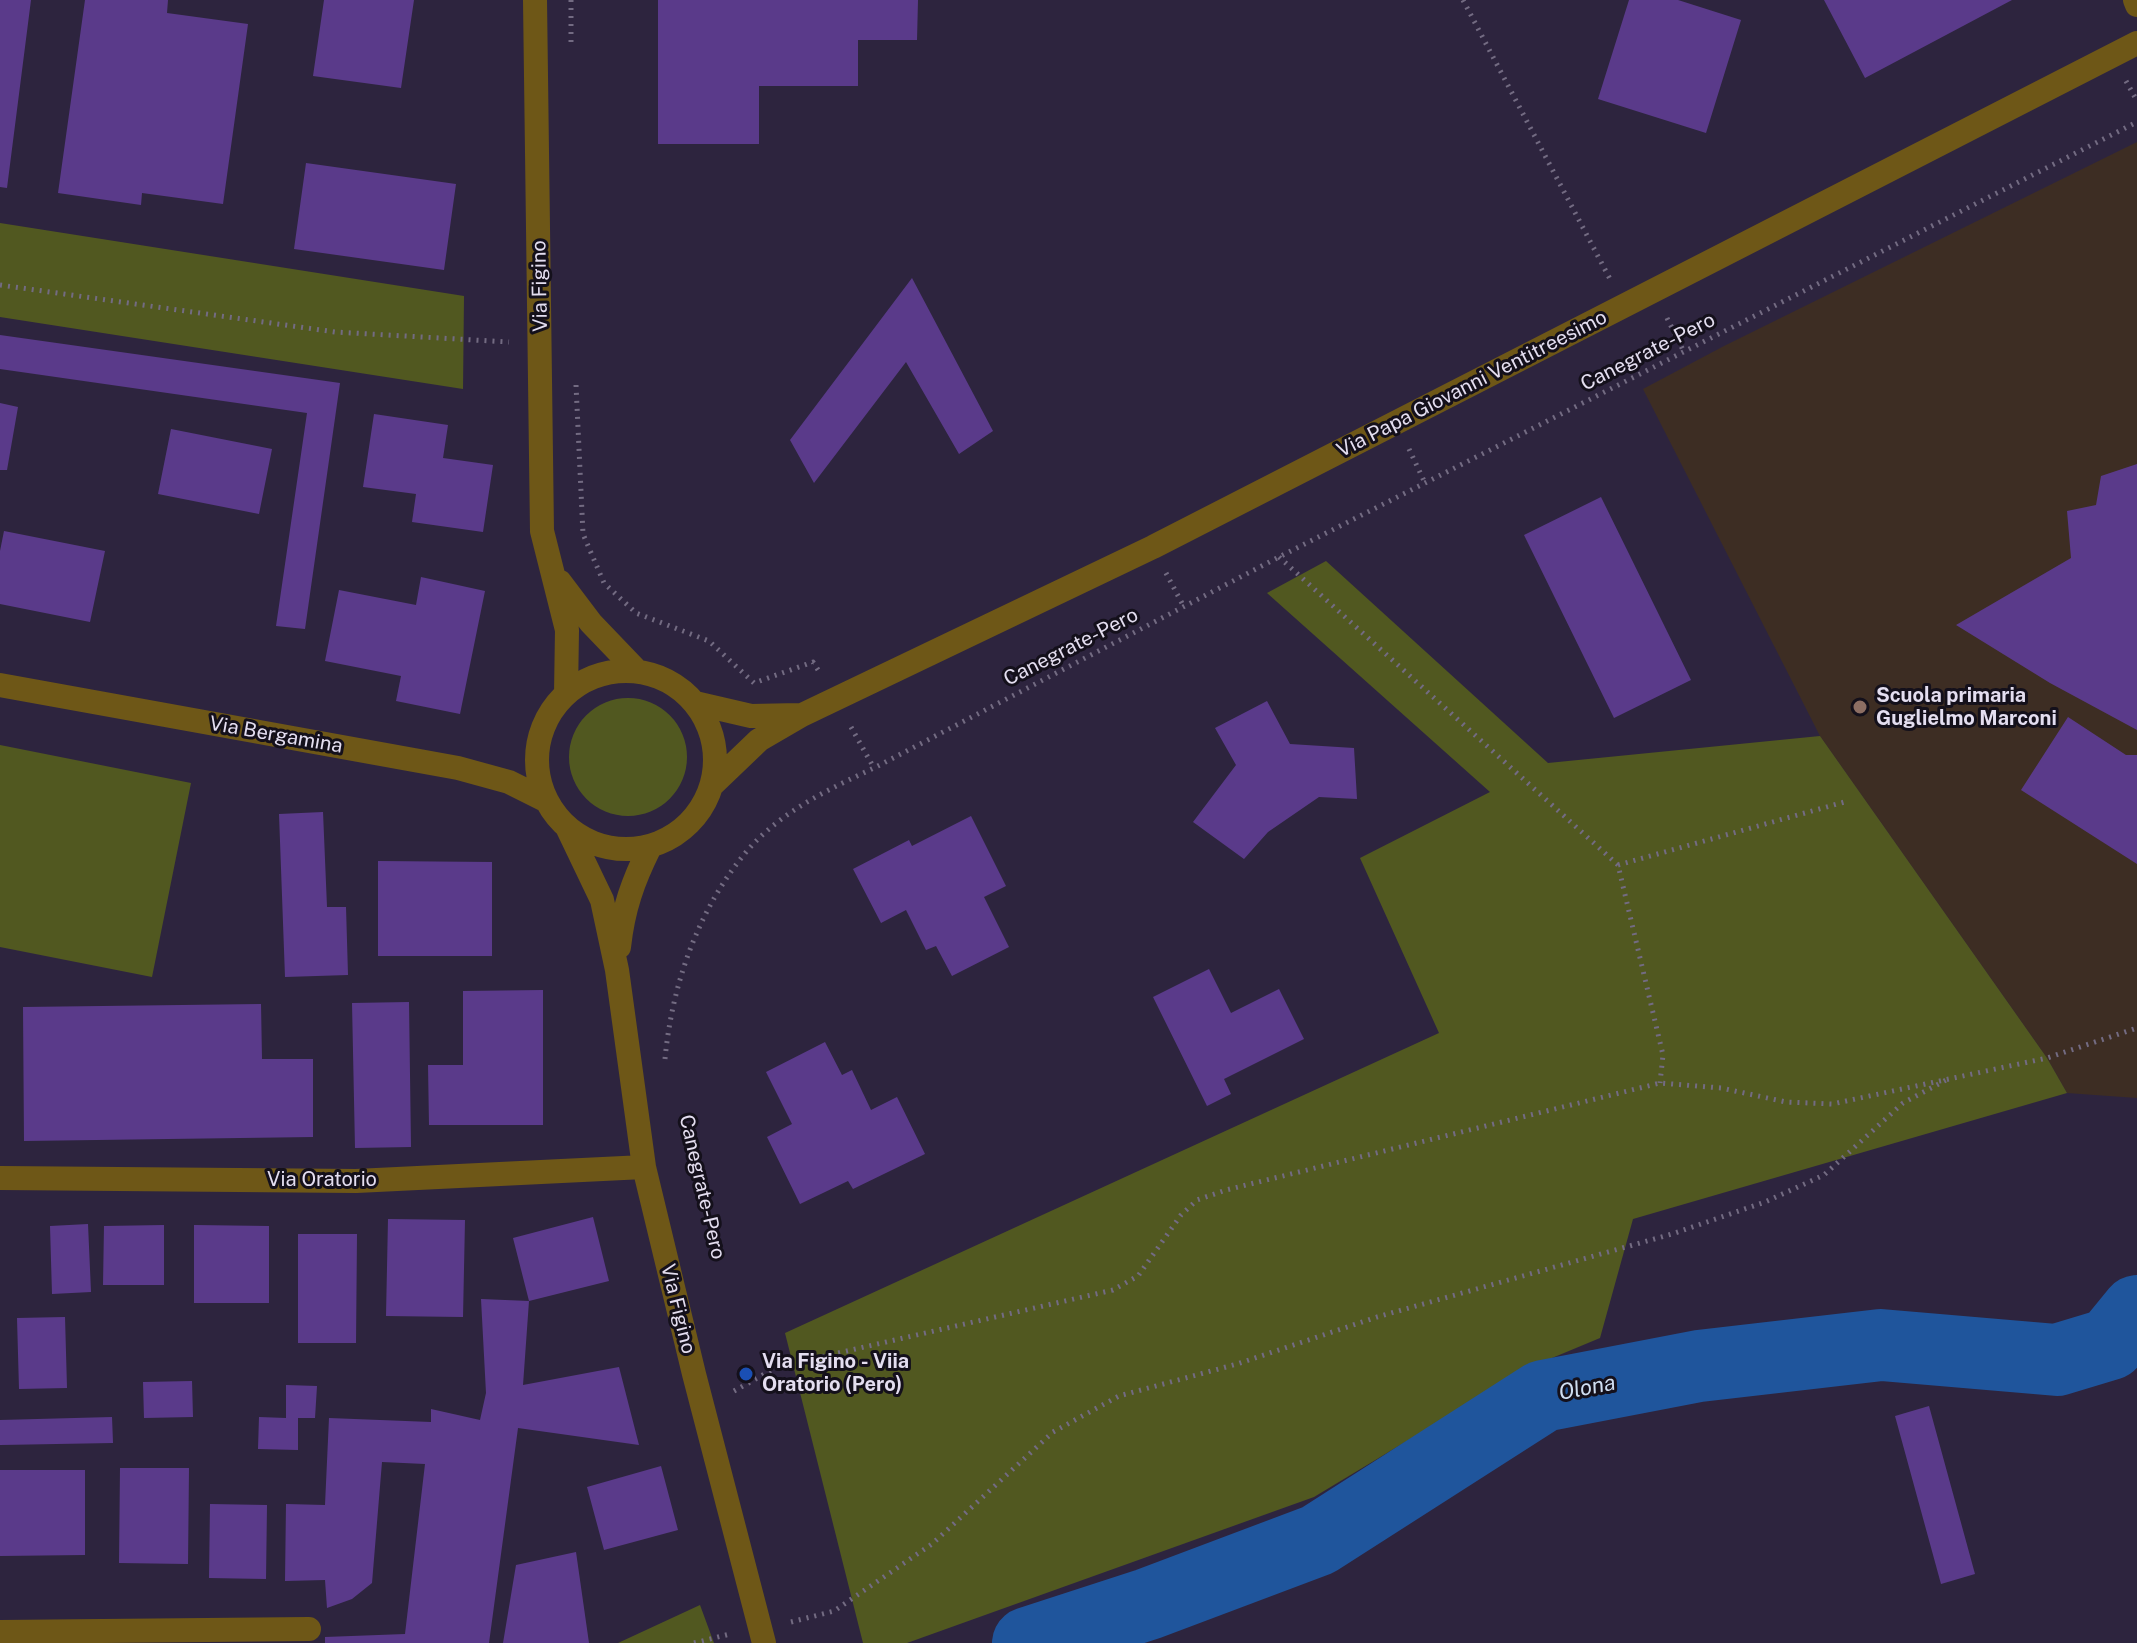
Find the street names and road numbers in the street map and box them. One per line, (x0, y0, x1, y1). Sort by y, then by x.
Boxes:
street label: Via Figino (527, 240, 553, 332)
street label: Via Papa Giovanni Ventitreesimo (1333, 305, 1611, 463)
street label: Canegrate-Pero (1577, 308, 1719, 396)
street label: Canegrate-Pero (1000, 603, 1142, 691)
street label: Via Bergamina (208, 711, 344, 759)
street label: Canegrate-Pero (674, 1112, 730, 1262)
street label: Via Oratorio (267, 1168, 377, 1192)
street label: Via Figino (655, 1262, 701, 1356)

